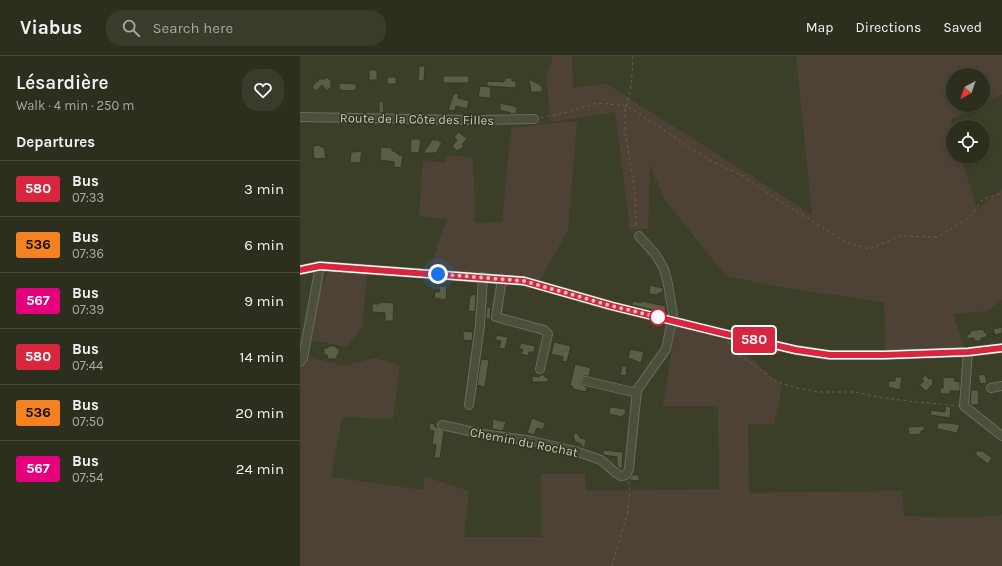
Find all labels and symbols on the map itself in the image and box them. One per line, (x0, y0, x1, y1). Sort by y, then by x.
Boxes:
north arrow (946, 68, 990, 112)
street label: Route de la Côte des Filles (340, 110, 495, 128)
your location (428, 264, 448, 284)
unlabelled marker (649, 308, 667, 326)
line badge: 580 (731, 327, 777, 353)
street label: Chemin du Rochat (469, 424, 579, 460)

